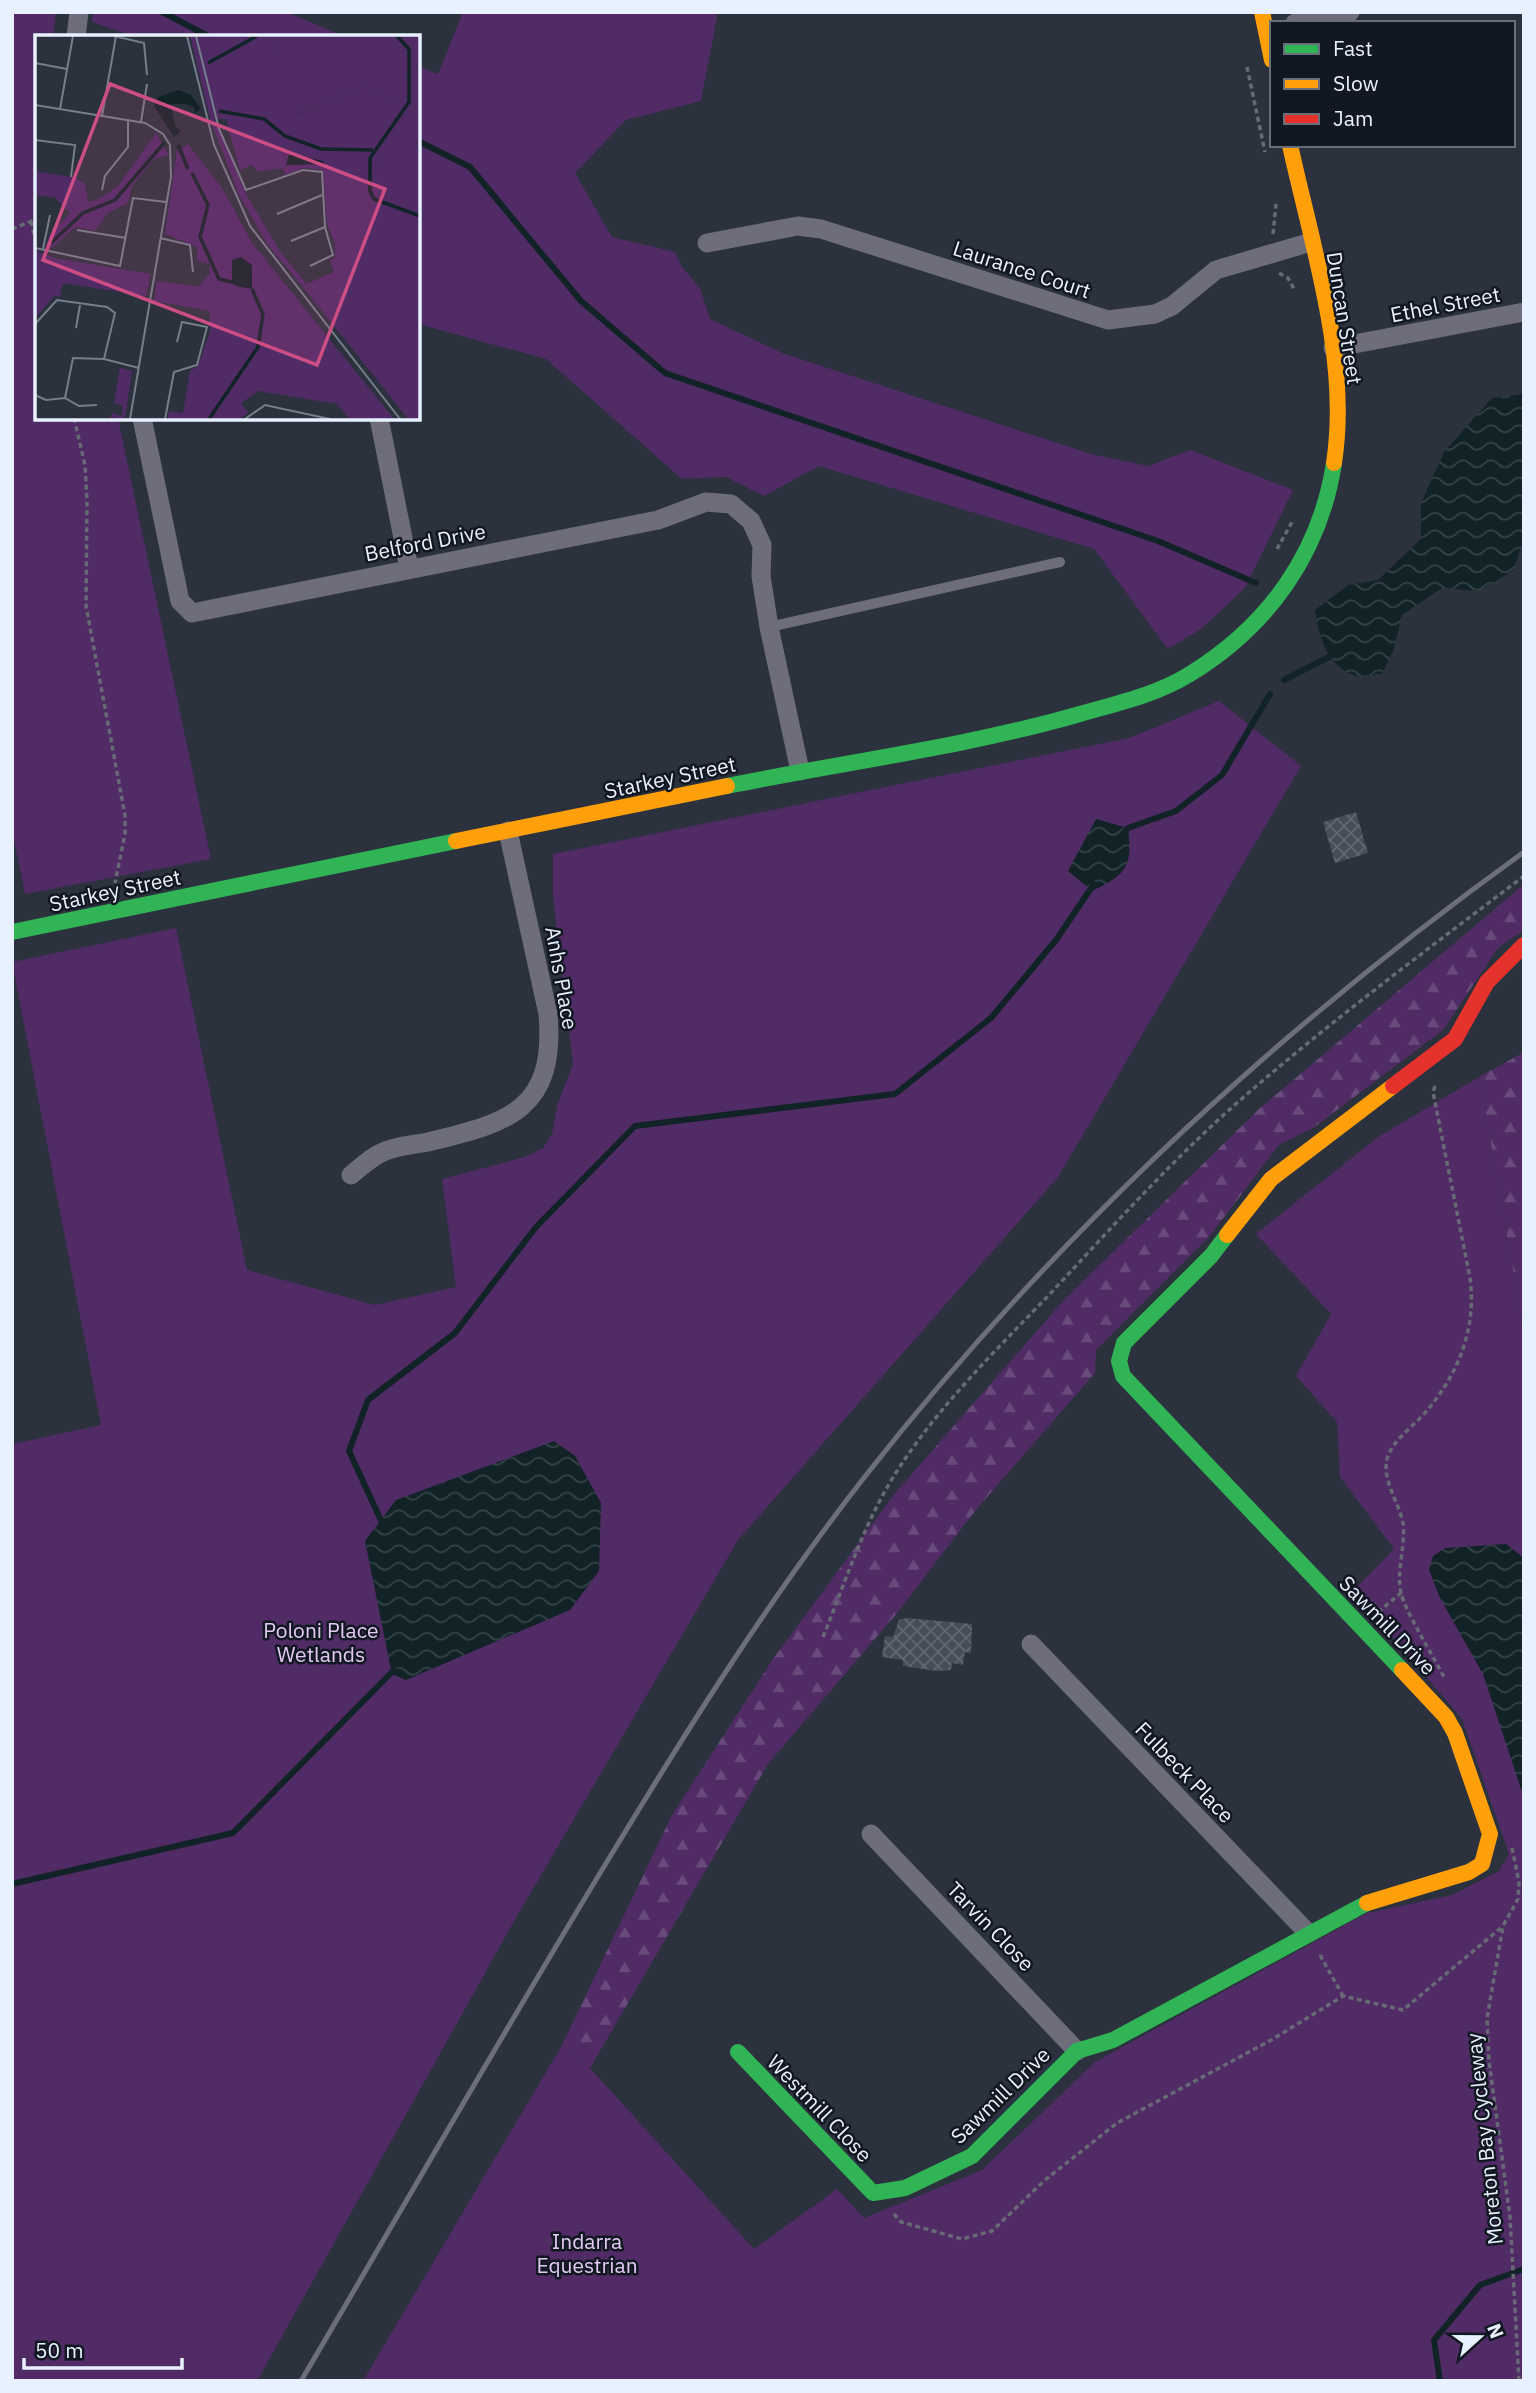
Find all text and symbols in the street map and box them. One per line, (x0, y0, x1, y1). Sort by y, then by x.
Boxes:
legend (1270, 21, 1515, 147)
text: Fast (1333, 34, 1373, 62)
inset map (35, 35, 420, 420)
text: Slow (1333, 69, 1379, 97)
text: Jam (1333, 104, 1373, 132)
street label: Laurance Court (950, 234, 1094, 304)
street label: Duncan Street (1321, 250, 1369, 386)
street label: Ethel Street (1388, 280, 1502, 328)
street label: Belford Drive (362, 517, 488, 567)
street label: Starkey Street (602, 749, 738, 805)
street label: Starkey Street (47, 862, 183, 918)
street label: Anhs Place (539, 924, 585, 1032)
street label: Sawmill Drive (1333, 1569, 1443, 1681)
park label: Poloni Place Wetlands (263, 1616, 379, 1668)
street label: Fulbeck Place (1130, 1715, 1240, 1829)
street label: Tarvin Close (941, 1875, 1041, 1977)
street label: Moreton Bay Cycleway (1459, 2031, 1509, 2246)
street label: Sawmill Drive (944, 2040, 1056, 2150)
street label: Westmill Close (761, 2048, 879, 2168)
park label: Indarra Equestrian (536, 2227, 638, 2279)
north arrow (1445, 2302, 1515, 2372)
text: N (1482, 2320, 1510, 2342)
scale bar (24, 2326, 182, 2370)
text: 50 m (35, 2336, 84, 2364)

